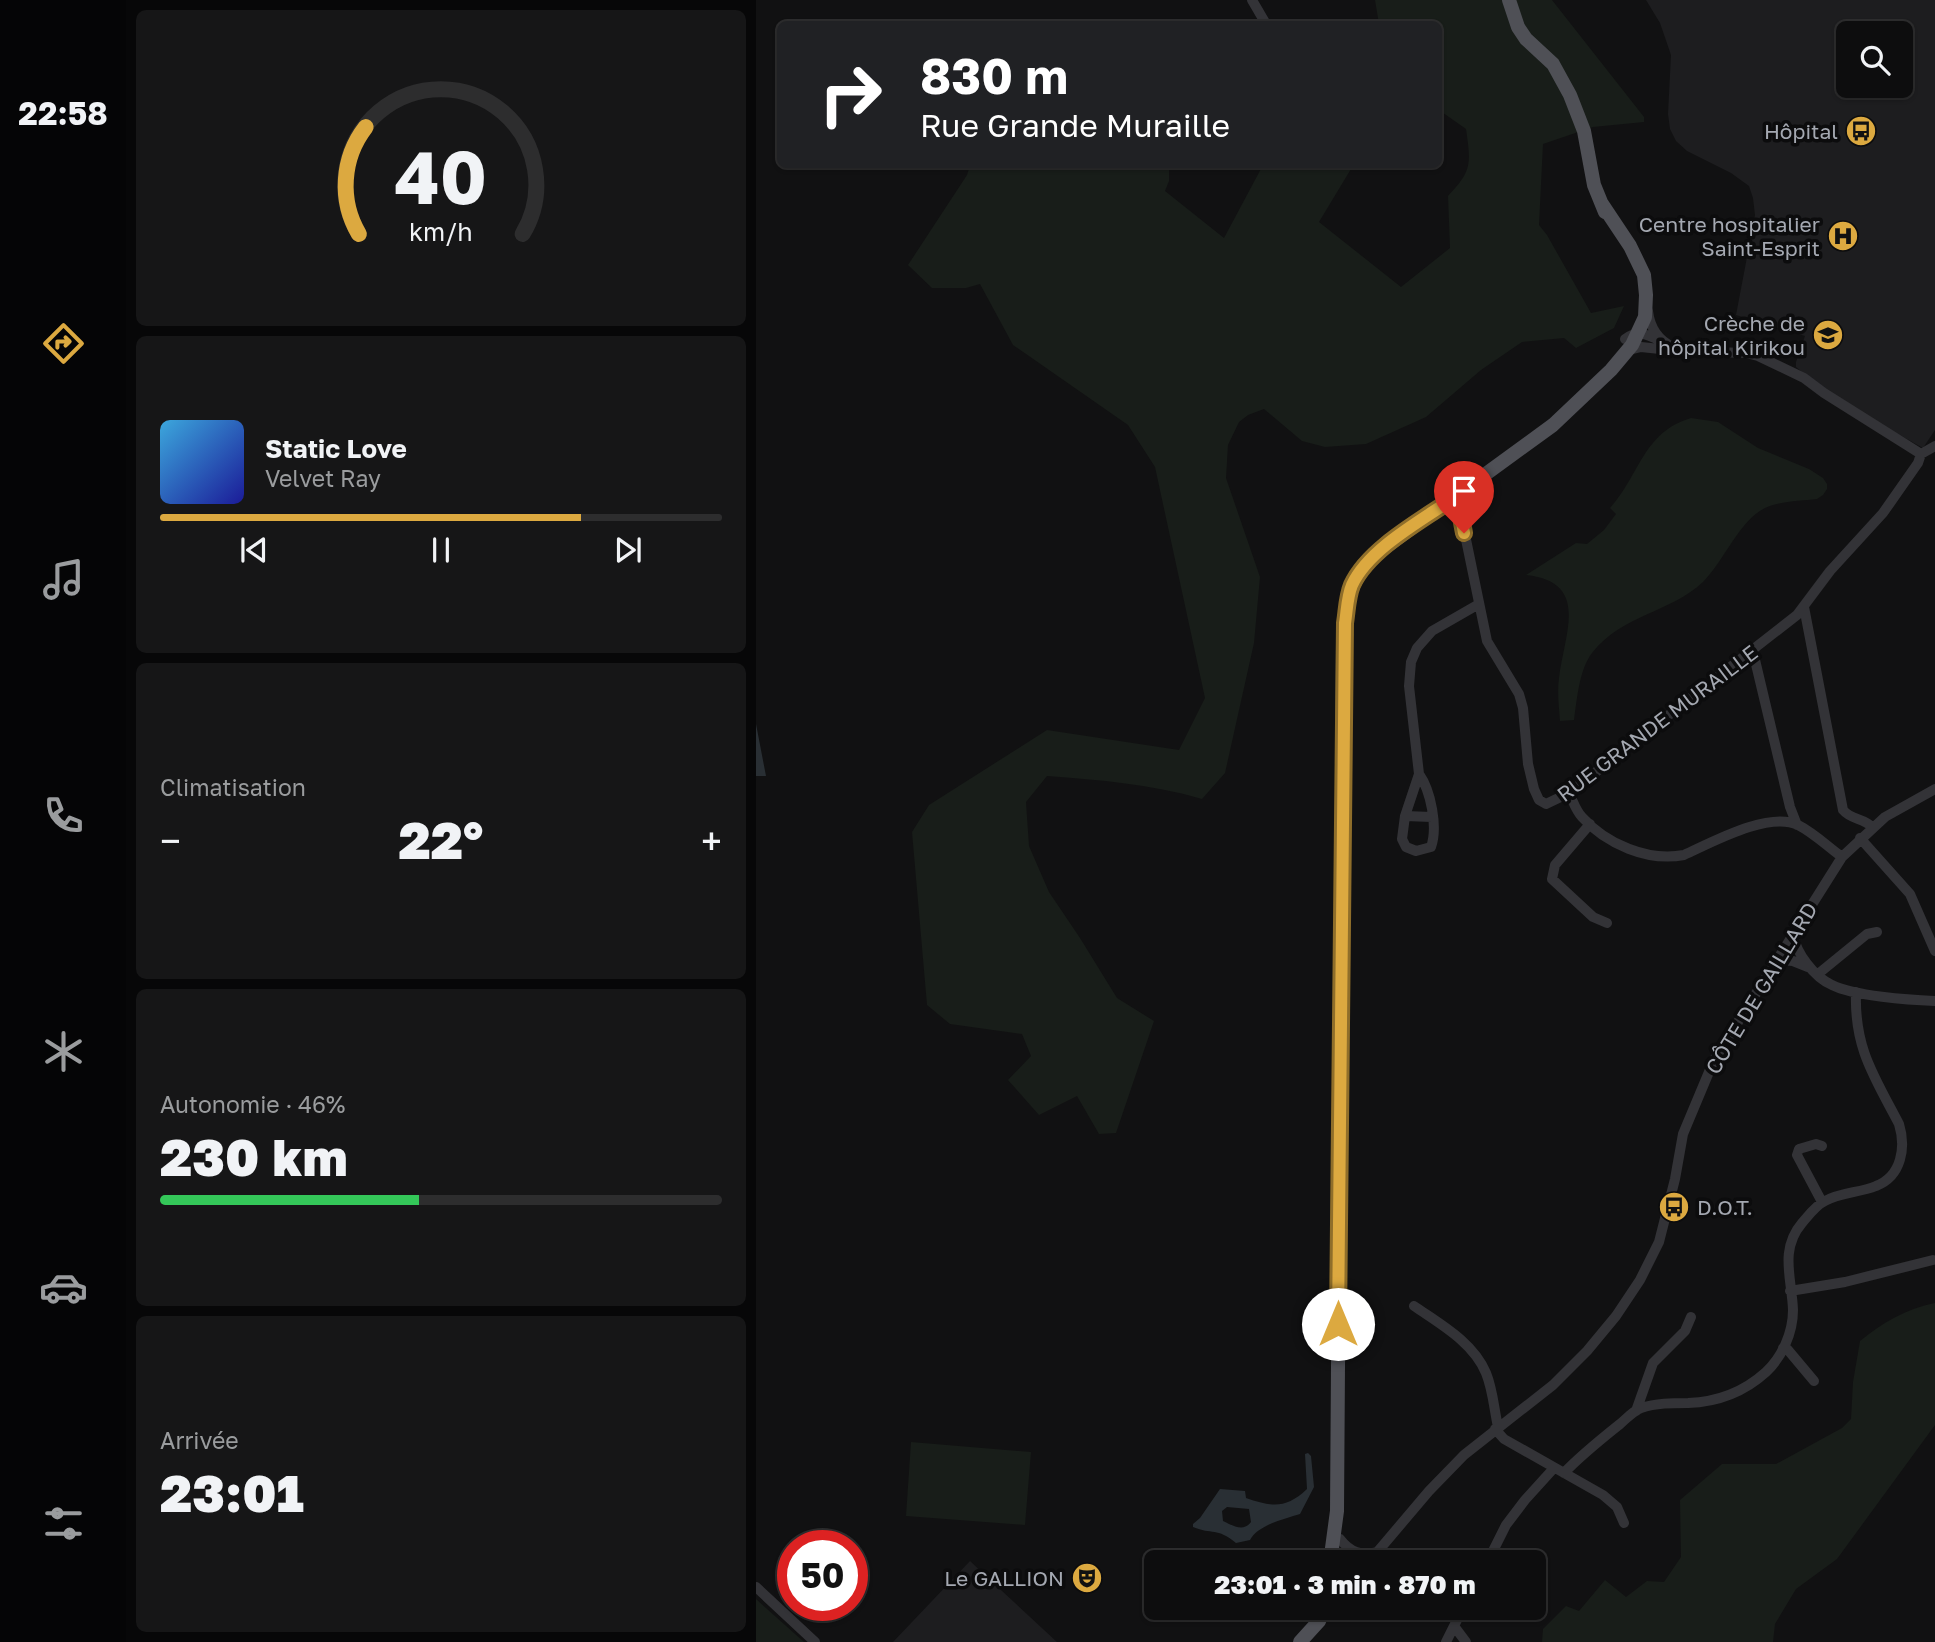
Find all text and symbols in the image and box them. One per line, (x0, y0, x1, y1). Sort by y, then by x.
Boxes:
map controls (1836, 21, 1913, 98)
button: search (1836, 21, 1913, 98)
text: 830 m (920, 46, 1068, 105)
icon: right (805, 49, 896, 140)
text: 22:58 (18, 94, 108, 132)
text: Rue Grande Muraille (920, 106, 1230, 144)
bus stop icon: Hôpital (1844, 114, 1878, 148)
place label: Hôpital (1764, 118, 1838, 144)
text: 40 (395, 134, 487, 221)
place label: Centre hospitalier Saint-Esprit (1639, 211, 1820, 261)
text: km/h (409, 216, 473, 247)
hospital icon: Centre hospitalier Saint-Esprit (1826, 219, 1860, 253)
place label: Crèche de hôpital Kirikou (1658, 310, 1805, 360)
school or university icon: Crèche de hôpital Kirikou (1811, 318, 1845, 352)
icon: directions (39, 319, 88, 368)
text: Static Love (265, 433, 407, 464)
pin (1434, 461, 1494, 533)
text: Velvet Ray (265, 464, 381, 492)
icon: arrive (1445, 472, 1483, 510)
icon: previous (235, 531, 273, 569)
icon: pause (422, 531, 460, 569)
icon: next (609, 531, 647, 569)
icon: music (39, 555, 88, 604)
street label: RUE GRANDE MURAILLE (1552, 639, 1762, 807)
text: Climatisation (160, 773, 306, 801)
icon: phone (39, 791, 88, 840)
text: 22° (399, 808, 483, 870)
text: − (160, 818, 181, 863)
text: + (701, 818, 722, 863)
street label: CÔTE DE GAILLARD (1699, 897, 1823, 1079)
icon: climate (39, 1027, 88, 1076)
text: Autonomie · 46% (160, 1090, 345, 1118)
text: 230 km (160, 1125, 348, 1187)
bus stop icon: D.O.T. (1657, 1190, 1691, 1224)
place label: D.O.T. (1697, 1194, 1753, 1220)
icon: car (39, 1263, 88, 1312)
position arrow (1301, 1287, 1375, 1361)
text: Arrivée (160, 1426, 239, 1454)
text: 23:01 (160, 1461, 304, 1523)
icon: filters (39, 1499, 88, 1548)
speed limit sign: 50 (777, 1530, 868, 1621)
theatre icon: Le GALLION (1070, 1561, 1104, 1595)
place label: Le GALLION (944, 1565, 1064, 1591)
text: 23:01 · 3 min · 870 m (1214, 1569, 1476, 1600)

